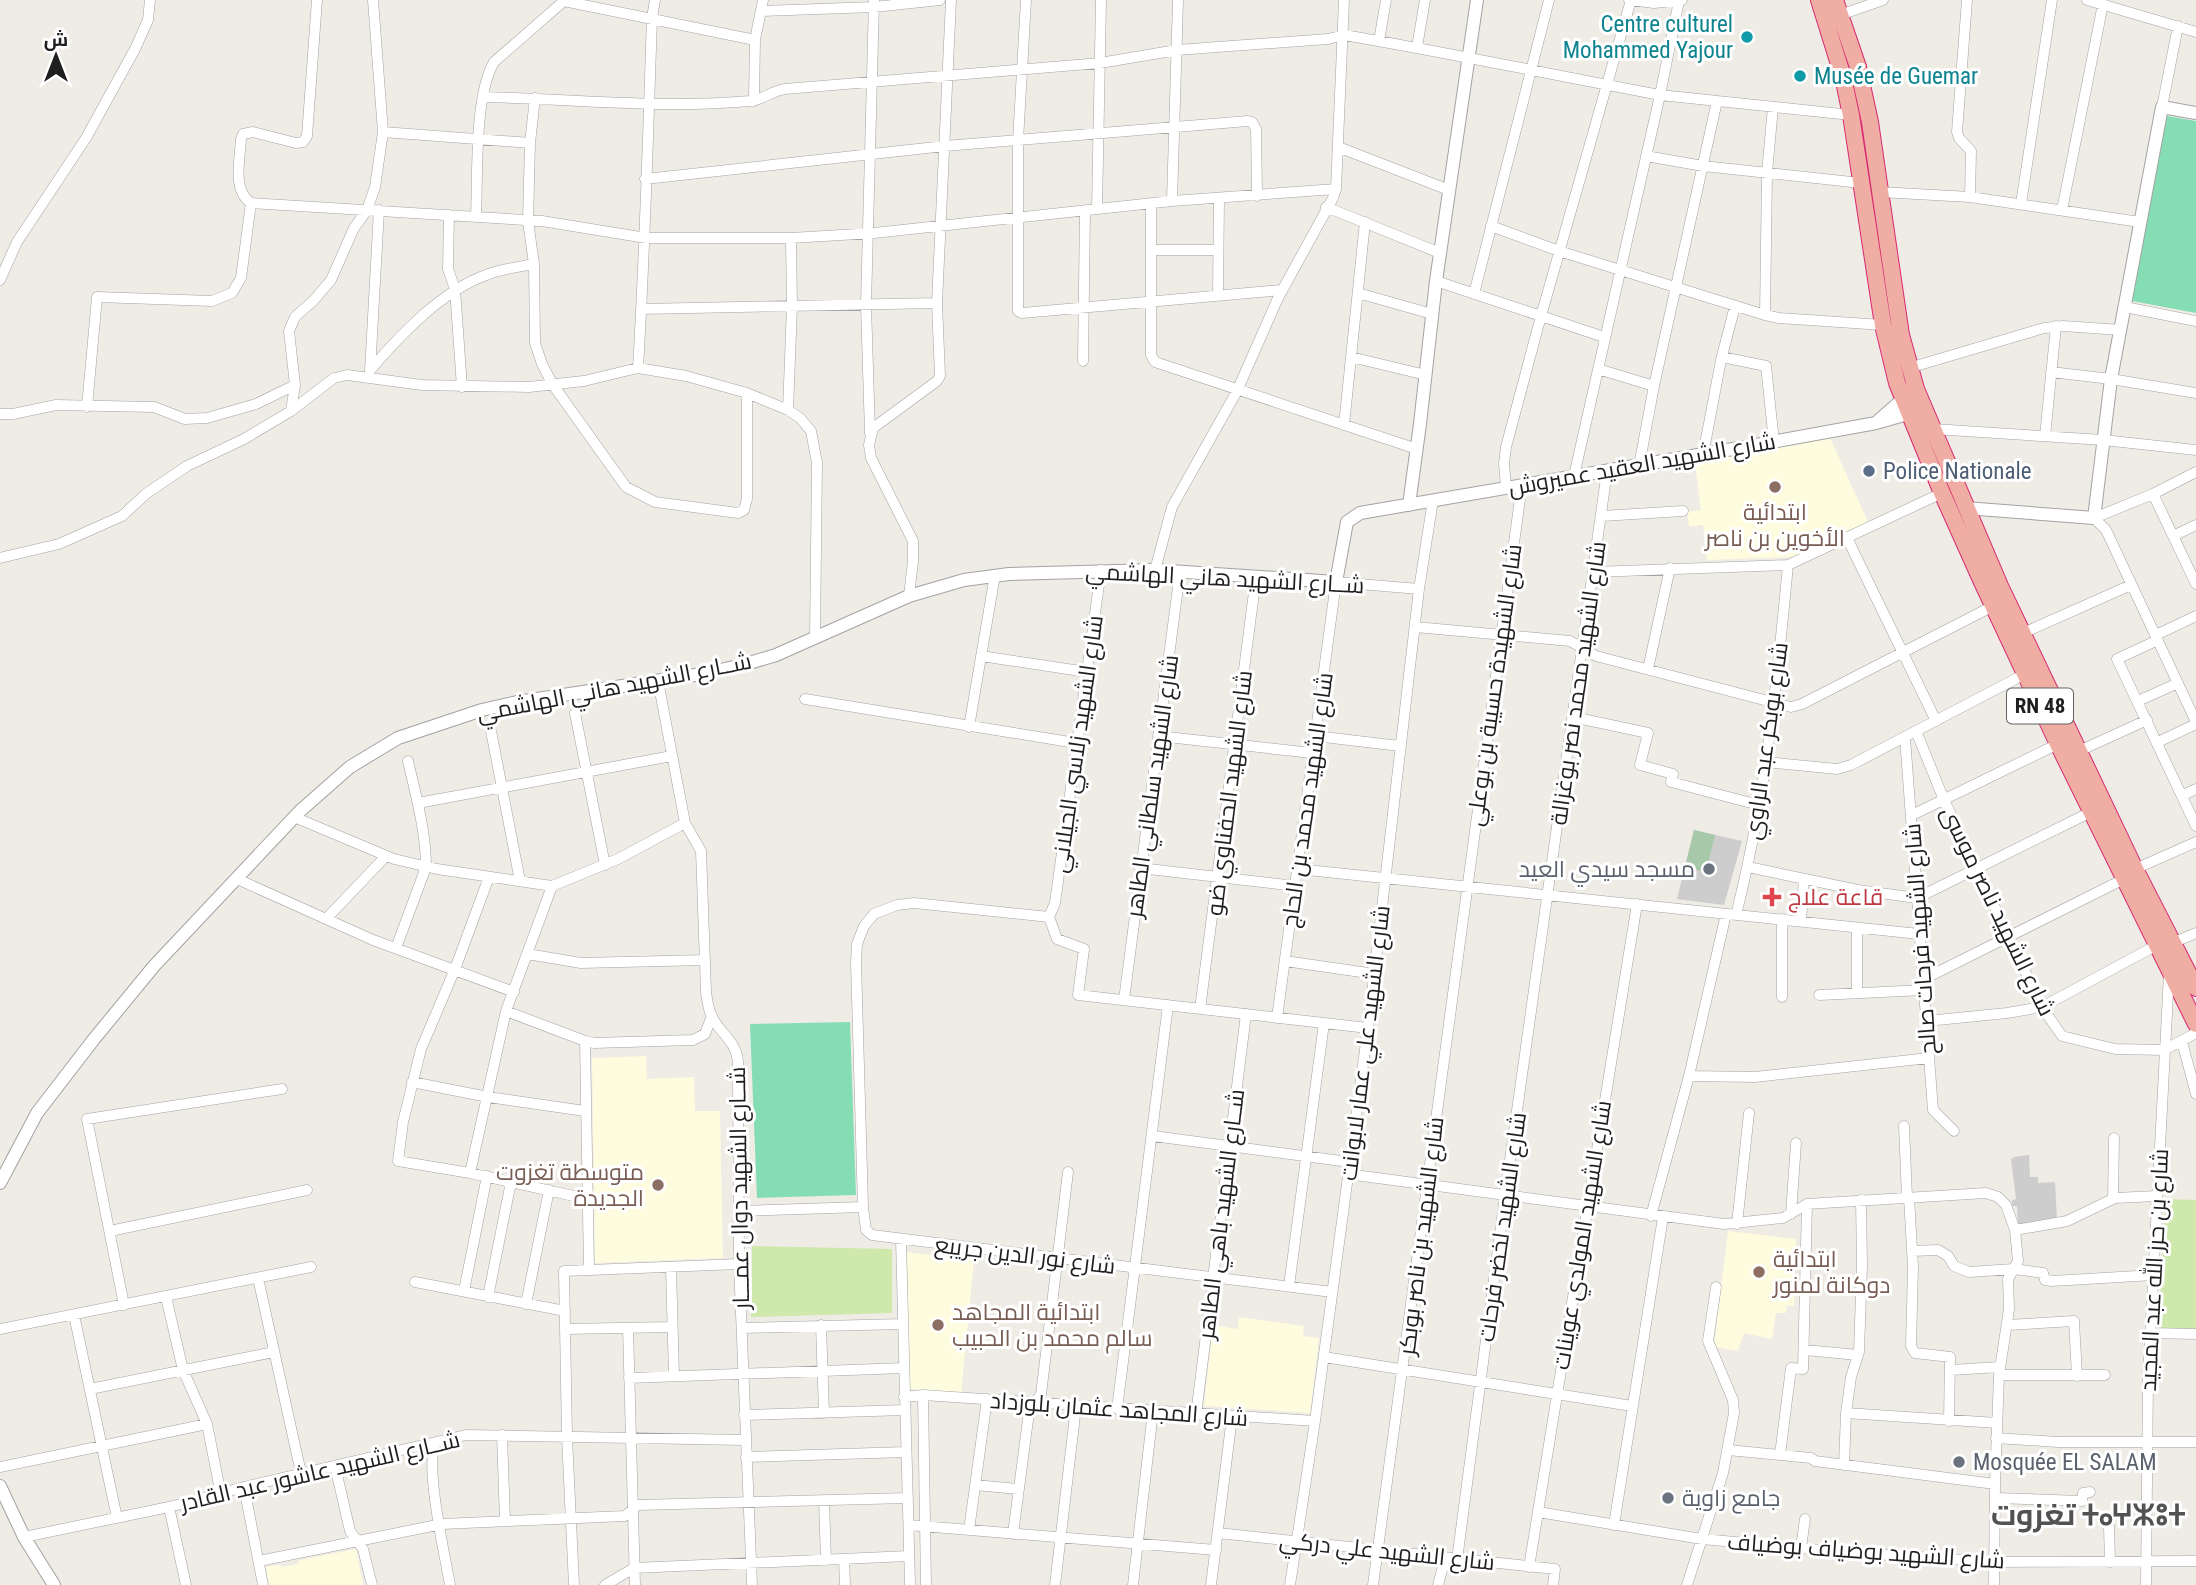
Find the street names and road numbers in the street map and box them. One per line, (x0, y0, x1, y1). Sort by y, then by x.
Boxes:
street label: شارع الشهيد العقيد عميروش (1506, 428, 1778, 503)
street label: شارع الشهيد محمد نصر بوغزالة (1545, 539, 1614, 827)
street label: شارع الشهيدة حسيبة بن بوعلي (1461, 542, 1532, 828)
street label: شــارع الشهيد هاني الهاشمي (1085, 558, 1365, 603)
street label: شارع الشهيد زلاسي الجيلاني (1046, 613, 1113, 875)
street label: شارع بوبكر عبد الراوي (1739, 640, 1798, 842)
street label: شــارع الشهيد هاني الهاشمي (474, 648, 755, 731)
street label: شارع الشهيد سلطاني الطاهر (1120, 653, 1188, 922)
street label: شارع الشهيد الحفناوي ضو (1201, 669, 1262, 918)
street label: شارع الشهيد محمد بن الحاج (1276, 671, 1341, 930)
road number: RN 48 (2007, 688, 2073, 724)
street label: شارع الشهيد ناصر موسى (1933, 802, 2060, 1021)
street label: شارع الشهيد فرحات صالح (1899, 822, 1944, 1056)
street label: شارع الشهيد علي عمار لابوانت (1335, 904, 1400, 1183)
street label: شــارع الشهيد دوال عمـــار (724, 1066, 757, 1312)
street label: شــارع الشهيد باهي الطاهر (1193, 1087, 1254, 1343)
street label: شارع الشهيد المولدي عوينات (1548, 1099, 1621, 1372)
street label: شارع الشهيد لخضر فرحات (1473, 1111, 1534, 1344)
street label: شارع الشهيد بن ناصر بوبكر (1393, 1115, 1452, 1359)
street label: شارع بن حرز الله عبد المجيد (2133, 1148, 2176, 1392)
street label: شارع نور الدين جريبع (933, 1231, 1117, 1282)
street label: شارع المجاهد عثمان بلوزداد (989, 1387, 1249, 1434)
street label: شــارع الشهيد عاشور عبد القادر (176, 1426, 463, 1519)
street label: شارع الشهيد علي دركي (1277, 1527, 1496, 1580)
street label: شارع الشهيد بوضياف بوضياف (1726, 1528, 2006, 1577)

